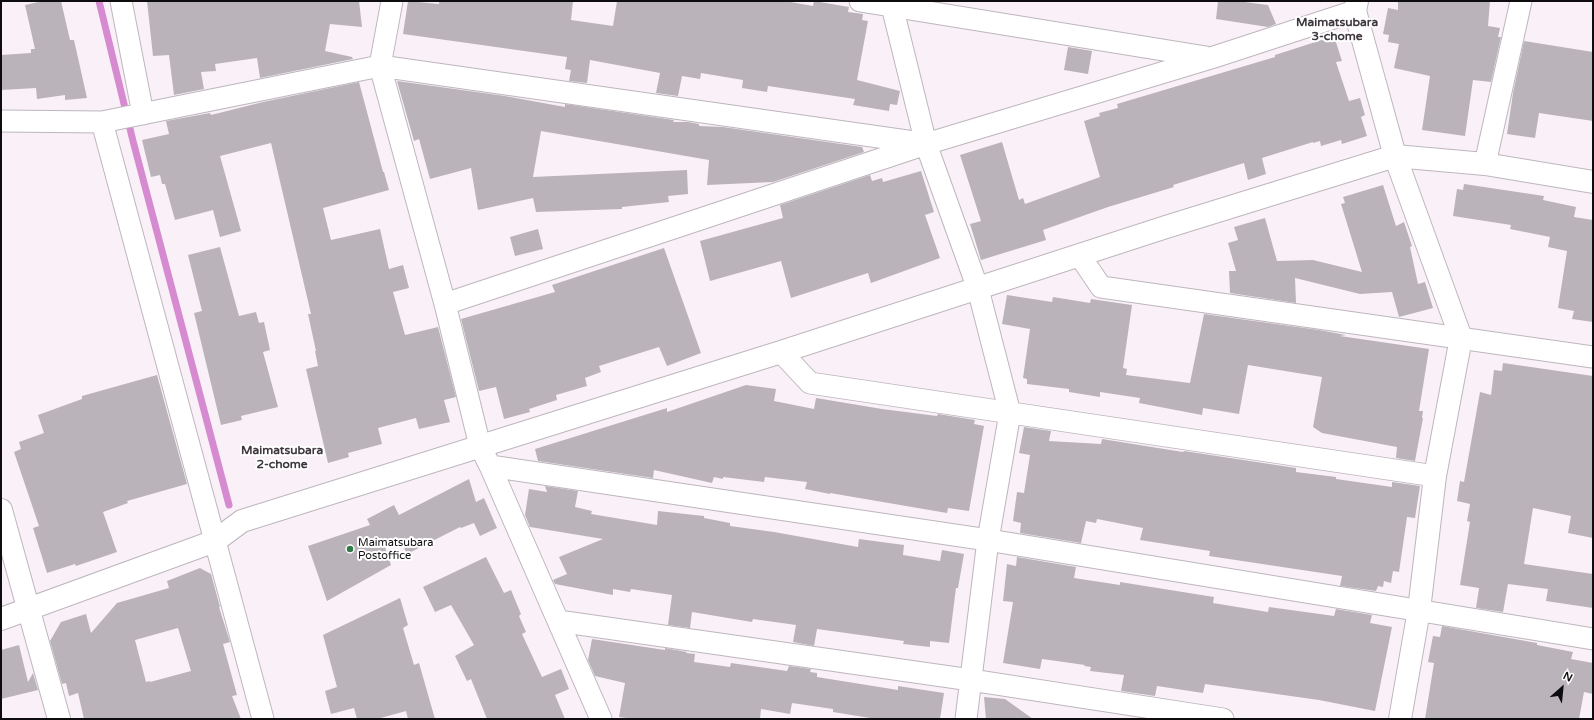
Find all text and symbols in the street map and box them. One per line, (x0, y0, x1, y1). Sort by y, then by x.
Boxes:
district label: Maimatsubara 3-chome (1296, 16, 1378, 44)
district label: Maimatsubara 2-chome (241, 444, 323, 472)
place label: Maimatsubara Postoffice (358, 536, 433, 562)
marker: Maimatsubara Postoffice (345, 544, 355, 554)
north arrow (1542, 668, 1582, 708)
text: N (1561, 669, 1575, 685)

